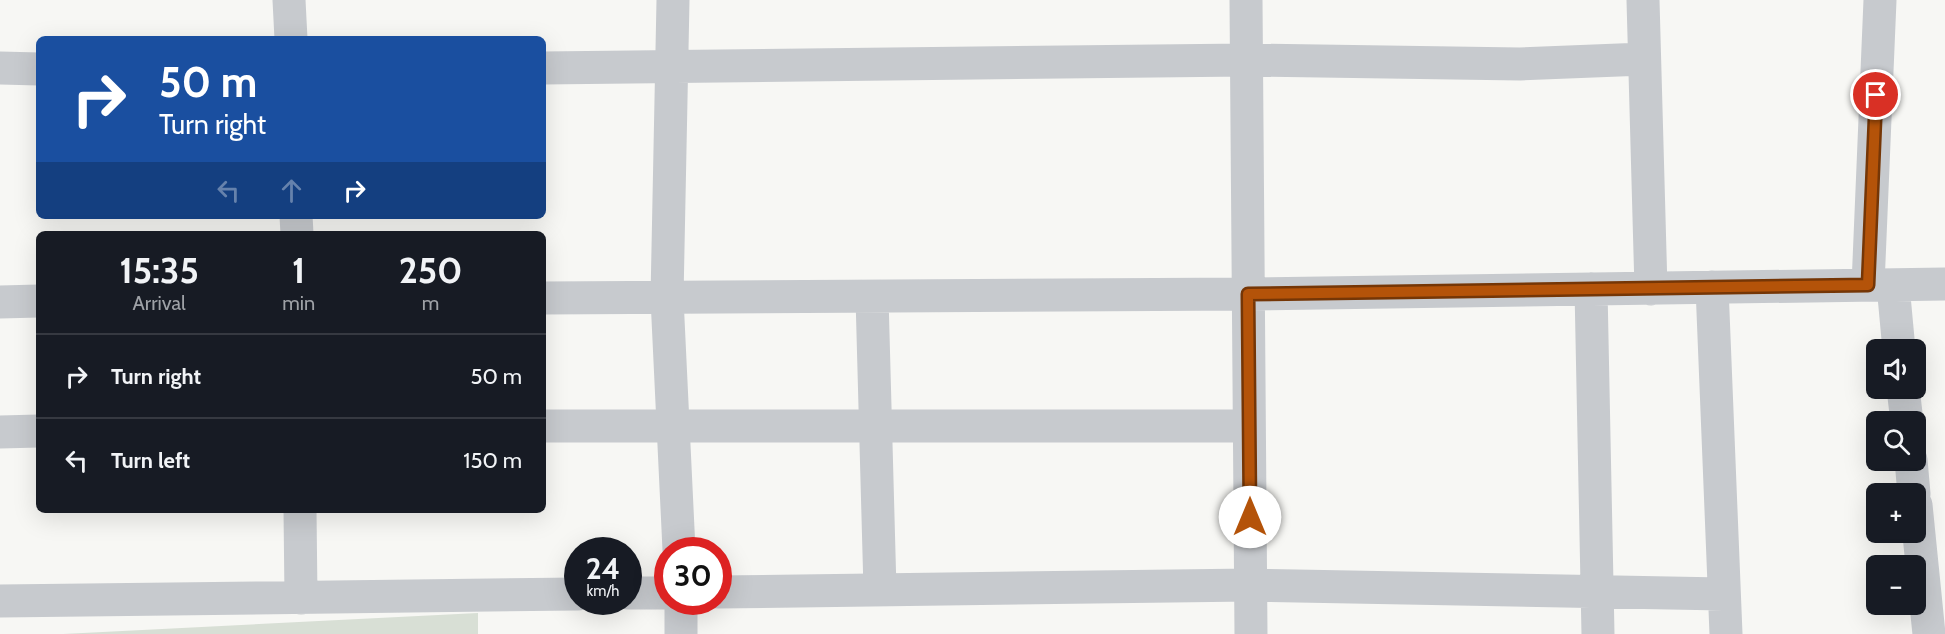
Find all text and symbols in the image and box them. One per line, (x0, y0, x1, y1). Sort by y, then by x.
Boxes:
text: 50 m (159, 56, 257, 108)
icon: right (60, 60, 138, 138)
pin (1850, 69, 1901, 120)
icon: arrive (1859, 78, 1892, 111)
text: Turn right (159, 108, 266, 141)
icon: left (212, 174, 245, 207)
icon: ahead (275, 174, 308, 207)
icon: right (338, 174, 371, 207)
text: 15:35 (119, 248, 199, 292)
text: 1 (292, 248, 305, 292)
text: 250 (399, 248, 463, 292)
text: Arrival (133, 291, 186, 315)
text: min (282, 291, 315, 315)
text: m (422, 291, 439, 315)
map controls (1866, 339, 1926, 615)
button: sound (1866, 339, 1926, 399)
icon: right (60, 360, 93, 393)
text: Turn right (111, 363, 201, 390)
text: 50 m (470, 363, 522, 390)
button: search (1866, 411, 1926, 471)
icon: left (60, 444, 93, 477)
text: Turn left (111, 447, 190, 474)
text: 150 m (463, 447, 522, 474)
button: + (1866, 483, 1926, 543)
position arrow (1218, 485, 1282, 549)
speed limit sign: 30 (654, 537, 732, 615)
text: 24 (586, 550, 620, 587)
button: − (1866, 555, 1926, 615)
text: km/h (587, 582, 619, 600)

